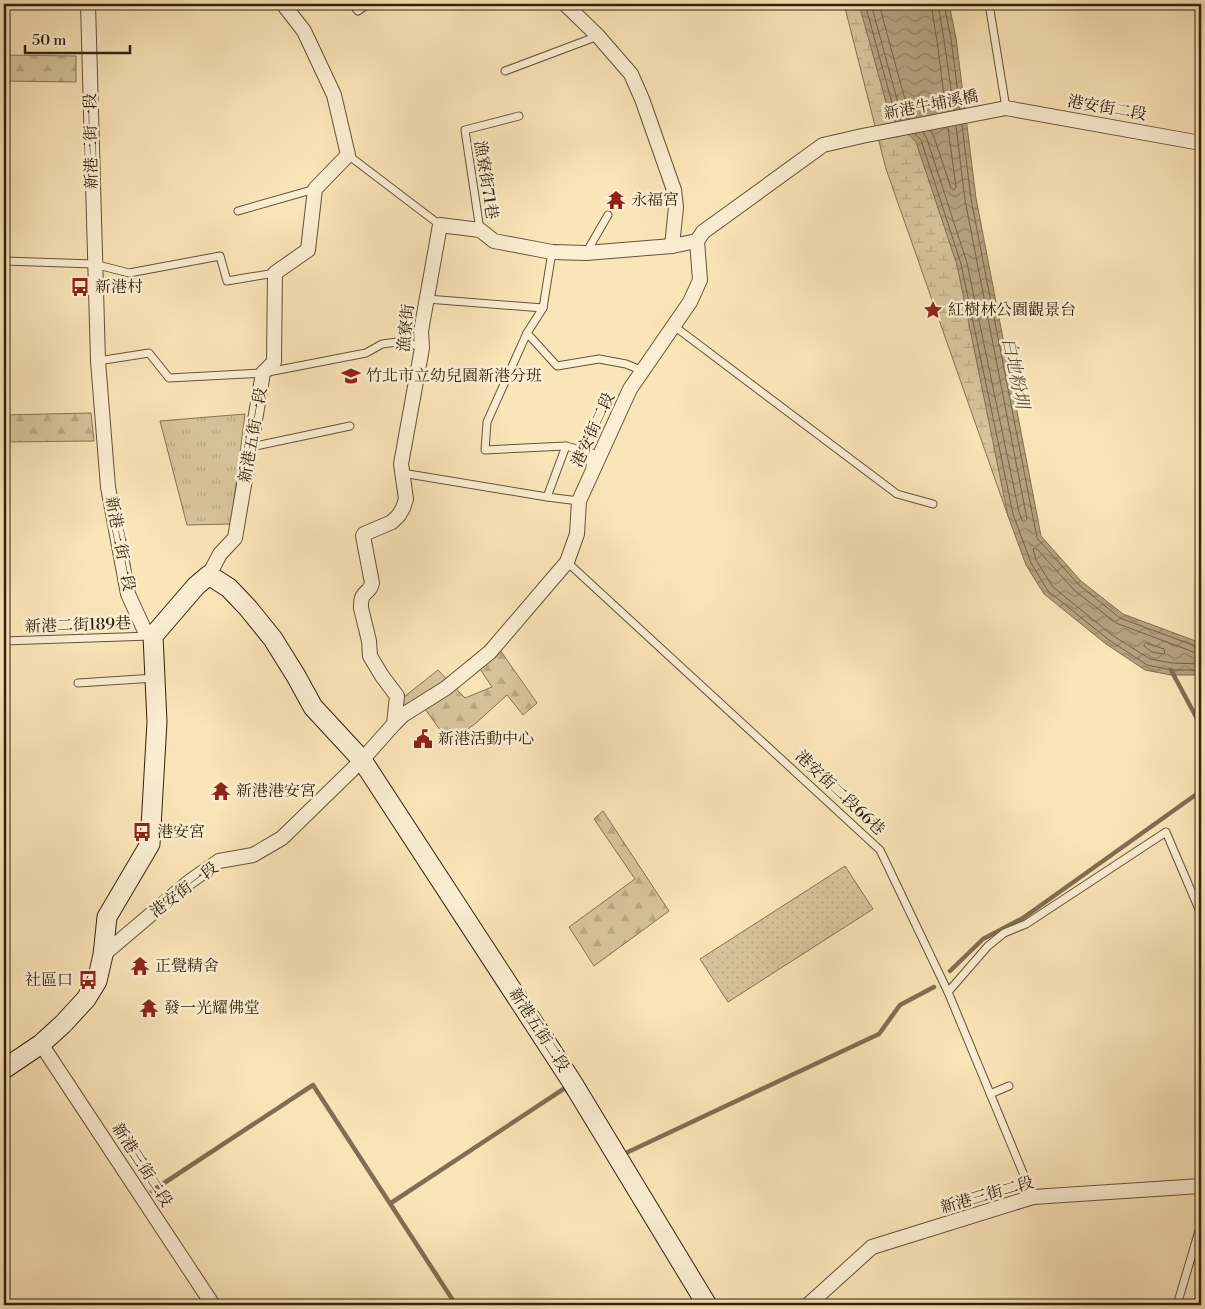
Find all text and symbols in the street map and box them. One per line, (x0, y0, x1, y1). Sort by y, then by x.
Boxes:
scale bar (25, 22, 130, 54)
text: 50 m (32, 31, 66, 50)
street label: 新港牛埔溪橋 (882, 86, 980, 124)
street label: 港安街二段 (1066, 91, 1148, 125)
street label: 新港三街一段 (80, 93, 102, 189)
street label: 漁寮街71巷 (470, 139, 502, 221)
temple icon: 永福宮 (605, 189, 627, 211)
place label: 永福宮 (631, 190, 679, 210)
bus stop icon: 新港村 (69, 276, 91, 298)
place label: 新港村 (95, 277, 143, 297)
place icon: 紅樹林公園觀景台 (922, 299, 944, 321)
place label: 紅樹林公園觀景台 (948, 300, 1076, 320)
street label: 漁寮街 (394, 303, 418, 353)
water label: 白地粉圳 (996, 335, 1034, 414)
school or university icon: 竹北市立幼兒園新港分班 (340, 365, 362, 387)
place label: 竹北市立幼兒園新港分班 (366, 366, 542, 386)
street label: 新港五街一段 (235, 386, 271, 484)
street label: 港安街二段 (567, 390, 619, 470)
street label: 新港三街一段 (101, 495, 139, 593)
street label: 新港二街189巷 (25, 613, 131, 637)
public building icon: 新港活動中心 (412, 728, 434, 750)
place label: 新港活動中心 (438, 729, 534, 749)
street label: 港安街二段66巷 (791, 746, 889, 840)
temple icon: 新港港安宮 (210, 780, 232, 802)
place label: 新港港安宮 (236, 781, 316, 801)
bus stop icon: 港安宮 (131, 821, 153, 843)
place label: 港安宮 (157, 822, 205, 842)
street label: 港安街一段 (146, 858, 222, 922)
temple icon: 正覺精舍 (129, 955, 151, 977)
place label: 正覺精舍 (155, 956, 219, 976)
bus stop icon: 社區口 (77, 969, 99, 991)
place label: 社區口 (25, 970, 73, 990)
street label: 新港五街二段 (504, 984, 574, 1076)
temple icon: 發一光耀佛堂 (138, 997, 160, 1019)
place label: 發一光耀佛堂 (164, 998, 260, 1018)
street label: 新港三街二段 (107, 1119, 177, 1211)
street label: 新港三街二段 (938, 1172, 1036, 1218)

